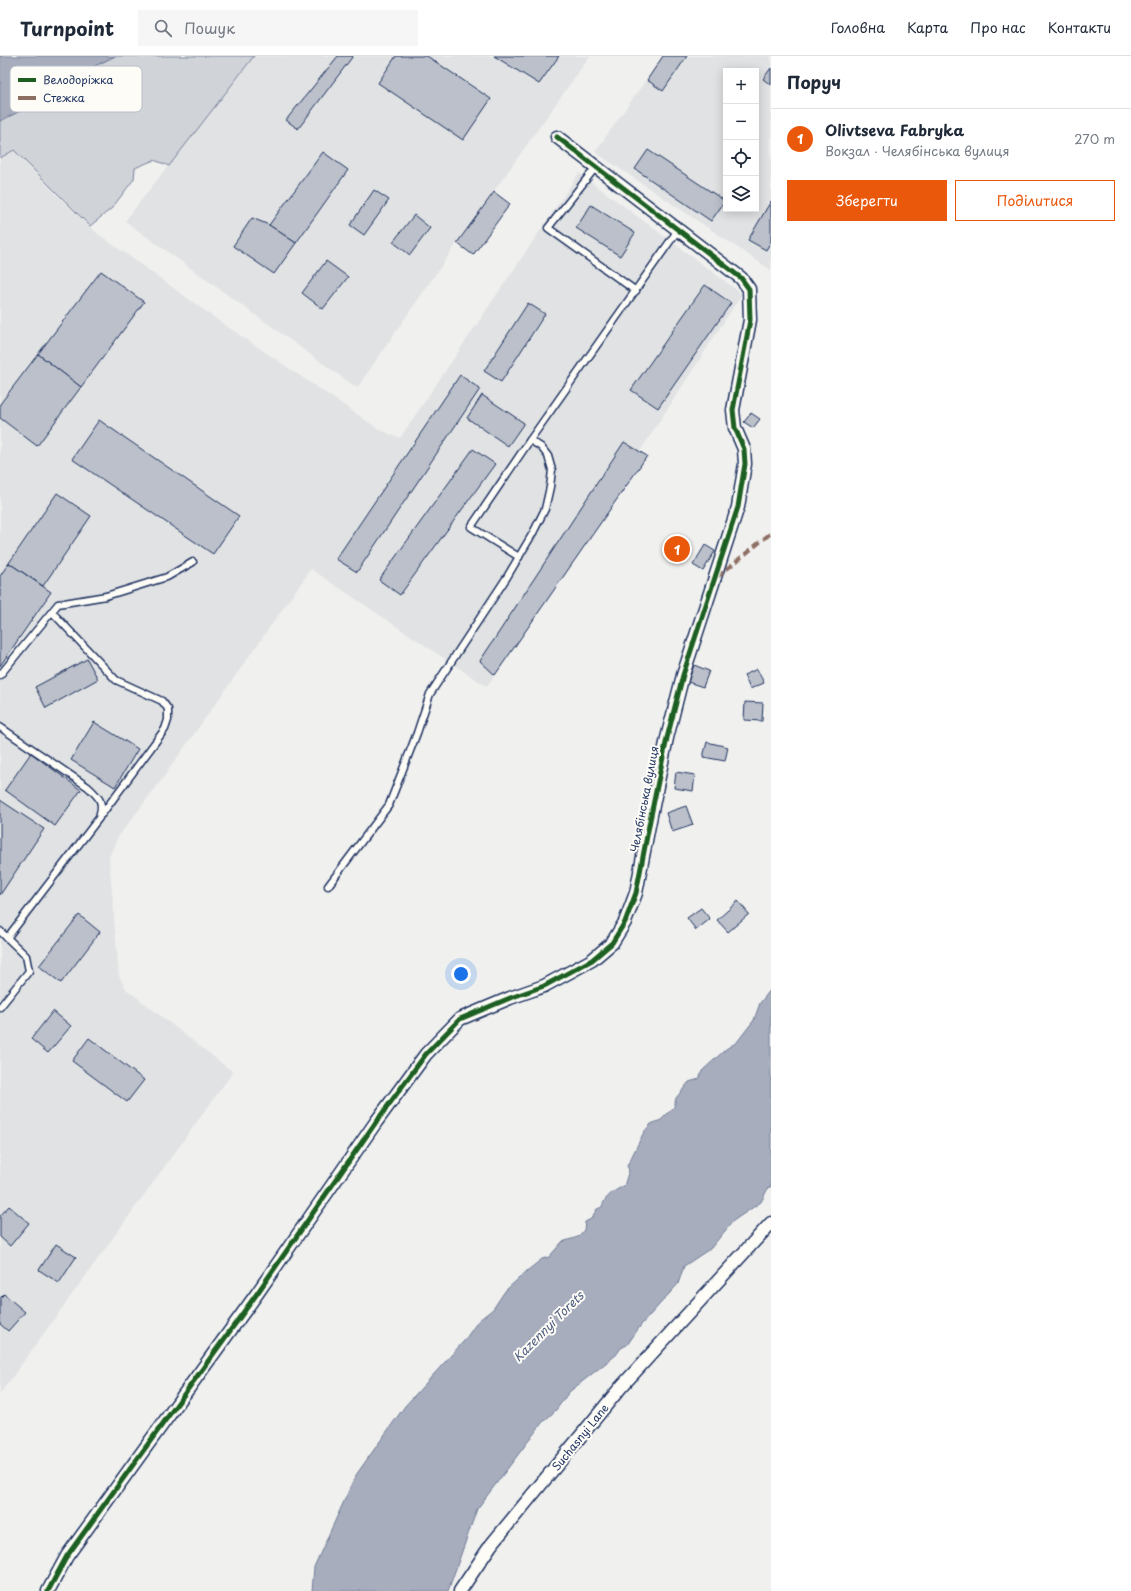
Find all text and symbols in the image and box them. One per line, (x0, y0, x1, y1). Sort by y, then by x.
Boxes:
search box (138, 10, 418, 46)
text: Turnpoint (20, 14, 114, 42)
text: Пошук (184, 16, 235, 39)
icon: search (152, 17, 174, 39)
text: Головна (831, 17, 885, 38)
text: Карта (907, 17, 948, 38)
text: Про нас (970, 17, 1026, 38)
text: Контакти (1048, 17, 1111, 38)
legend (10, 66, 142, 112)
map controls (723, 68, 759, 212)
button: + (723, 68, 759, 104)
text: Поруч (787, 69, 841, 95)
text: Велодоріжка (43, 71, 113, 88)
text: Стежка (43, 89, 85, 106)
button: − (723, 104, 759, 140)
text: Olivtseva Fabryka (825, 118, 964, 141)
text: 1 (797, 129, 803, 148)
text: 270 m (1074, 129, 1115, 148)
button: locate (723, 140, 759, 176)
text: Вокзал · Челябінська вулиця (825, 141, 1009, 160)
button: layers (723, 176, 759, 212)
button: Зберегти (787, 180, 947, 221)
button: Поділитися (955, 180, 1115, 221)
pin: 1 (664, 534, 690, 564)
street label: Челябінська вулиця (625, 744, 663, 854)
your location (451, 964, 471, 984)
water label: Kazennyi Torets (509, 1286, 588, 1365)
street label: Suchasnyi Lane (547, 1400, 613, 1474)

